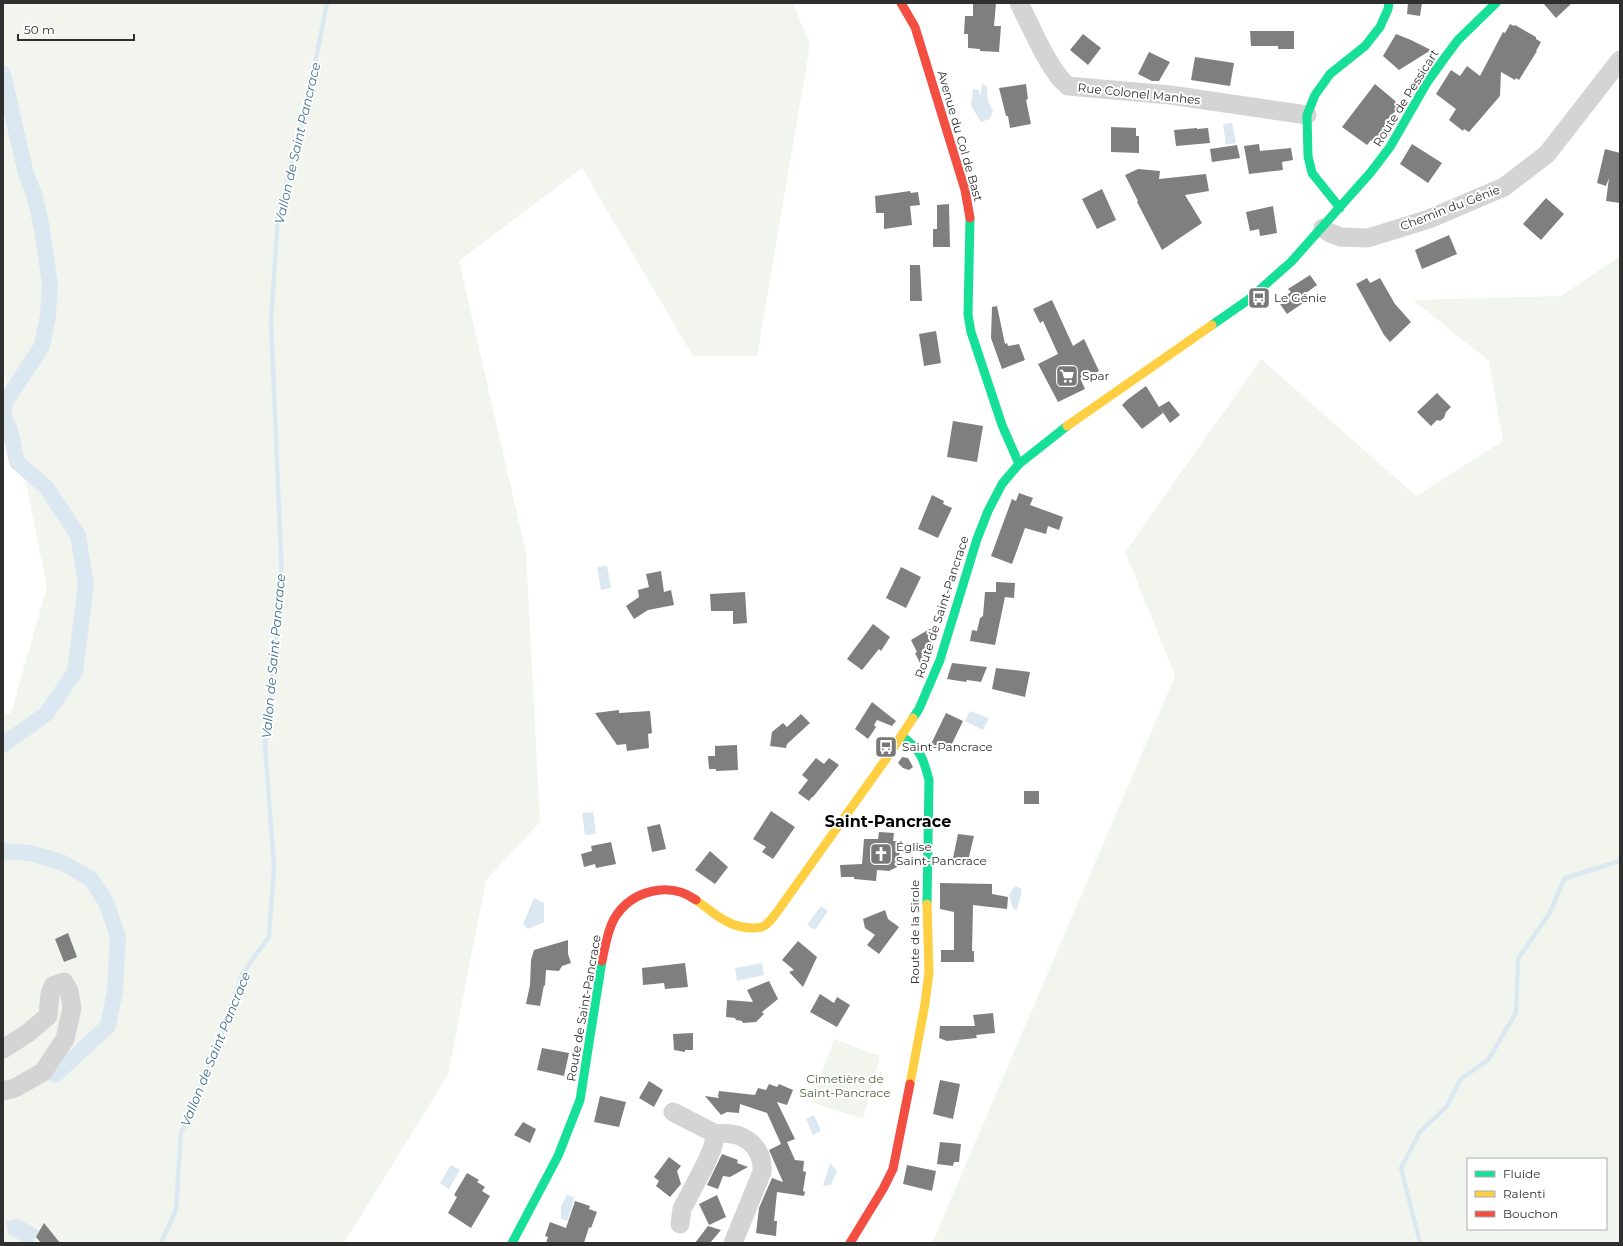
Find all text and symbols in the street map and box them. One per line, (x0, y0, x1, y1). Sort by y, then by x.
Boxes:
scale bar (18, 16, 134, 42)
text: 50 m (24, 22, 55, 37)
street label: Route de Pessicart (1369, 46, 1442, 149)
water label: Vallon de Saint Pancrace (271, 60, 323, 225)
street label: Avenue du Col de Bast (935, 69, 986, 203)
street label: Rue Colonel Manhes (1077, 80, 1201, 107)
street label: Chemin du Génie (1398, 182, 1502, 233)
bus stop icon: Le Génie (1246, 285, 1272, 311)
place label: Le Génie (1274, 290, 1326, 305)
supermarket icon: Spar (1054, 363, 1080, 389)
place label: Spar (1082, 368, 1110, 383)
street label: Route de Saint-Pancrace (911, 534, 972, 680)
water label: Vallon de Saint Pancrace (258, 573, 288, 739)
bus stop icon: Saint-Pancrace (873, 734, 899, 760)
place label: Saint-Pancrace (902, 739, 993, 754)
district label: Saint-Pancrace (825, 812, 951, 831)
place label: Église Saint-Pancrace (896, 839, 987, 868)
church icon: Église Saint-Pancrace (868, 841, 894, 867)
street label: Route de la Sirole (907, 880, 922, 984)
street label: Route de Saint-Pancrace (563, 933, 604, 1082)
water label: Vallon de Saint Pancrace (177, 969, 253, 1129)
park label: Cimetière de Saint-Pancrace (800, 1071, 890, 1100)
legend (1467, 1158, 1607, 1230)
text: Fluide (1503, 1166, 1541, 1181)
text: Ralenti (1503, 1186, 1545, 1201)
text: Bouchon (1503, 1206, 1558, 1221)

